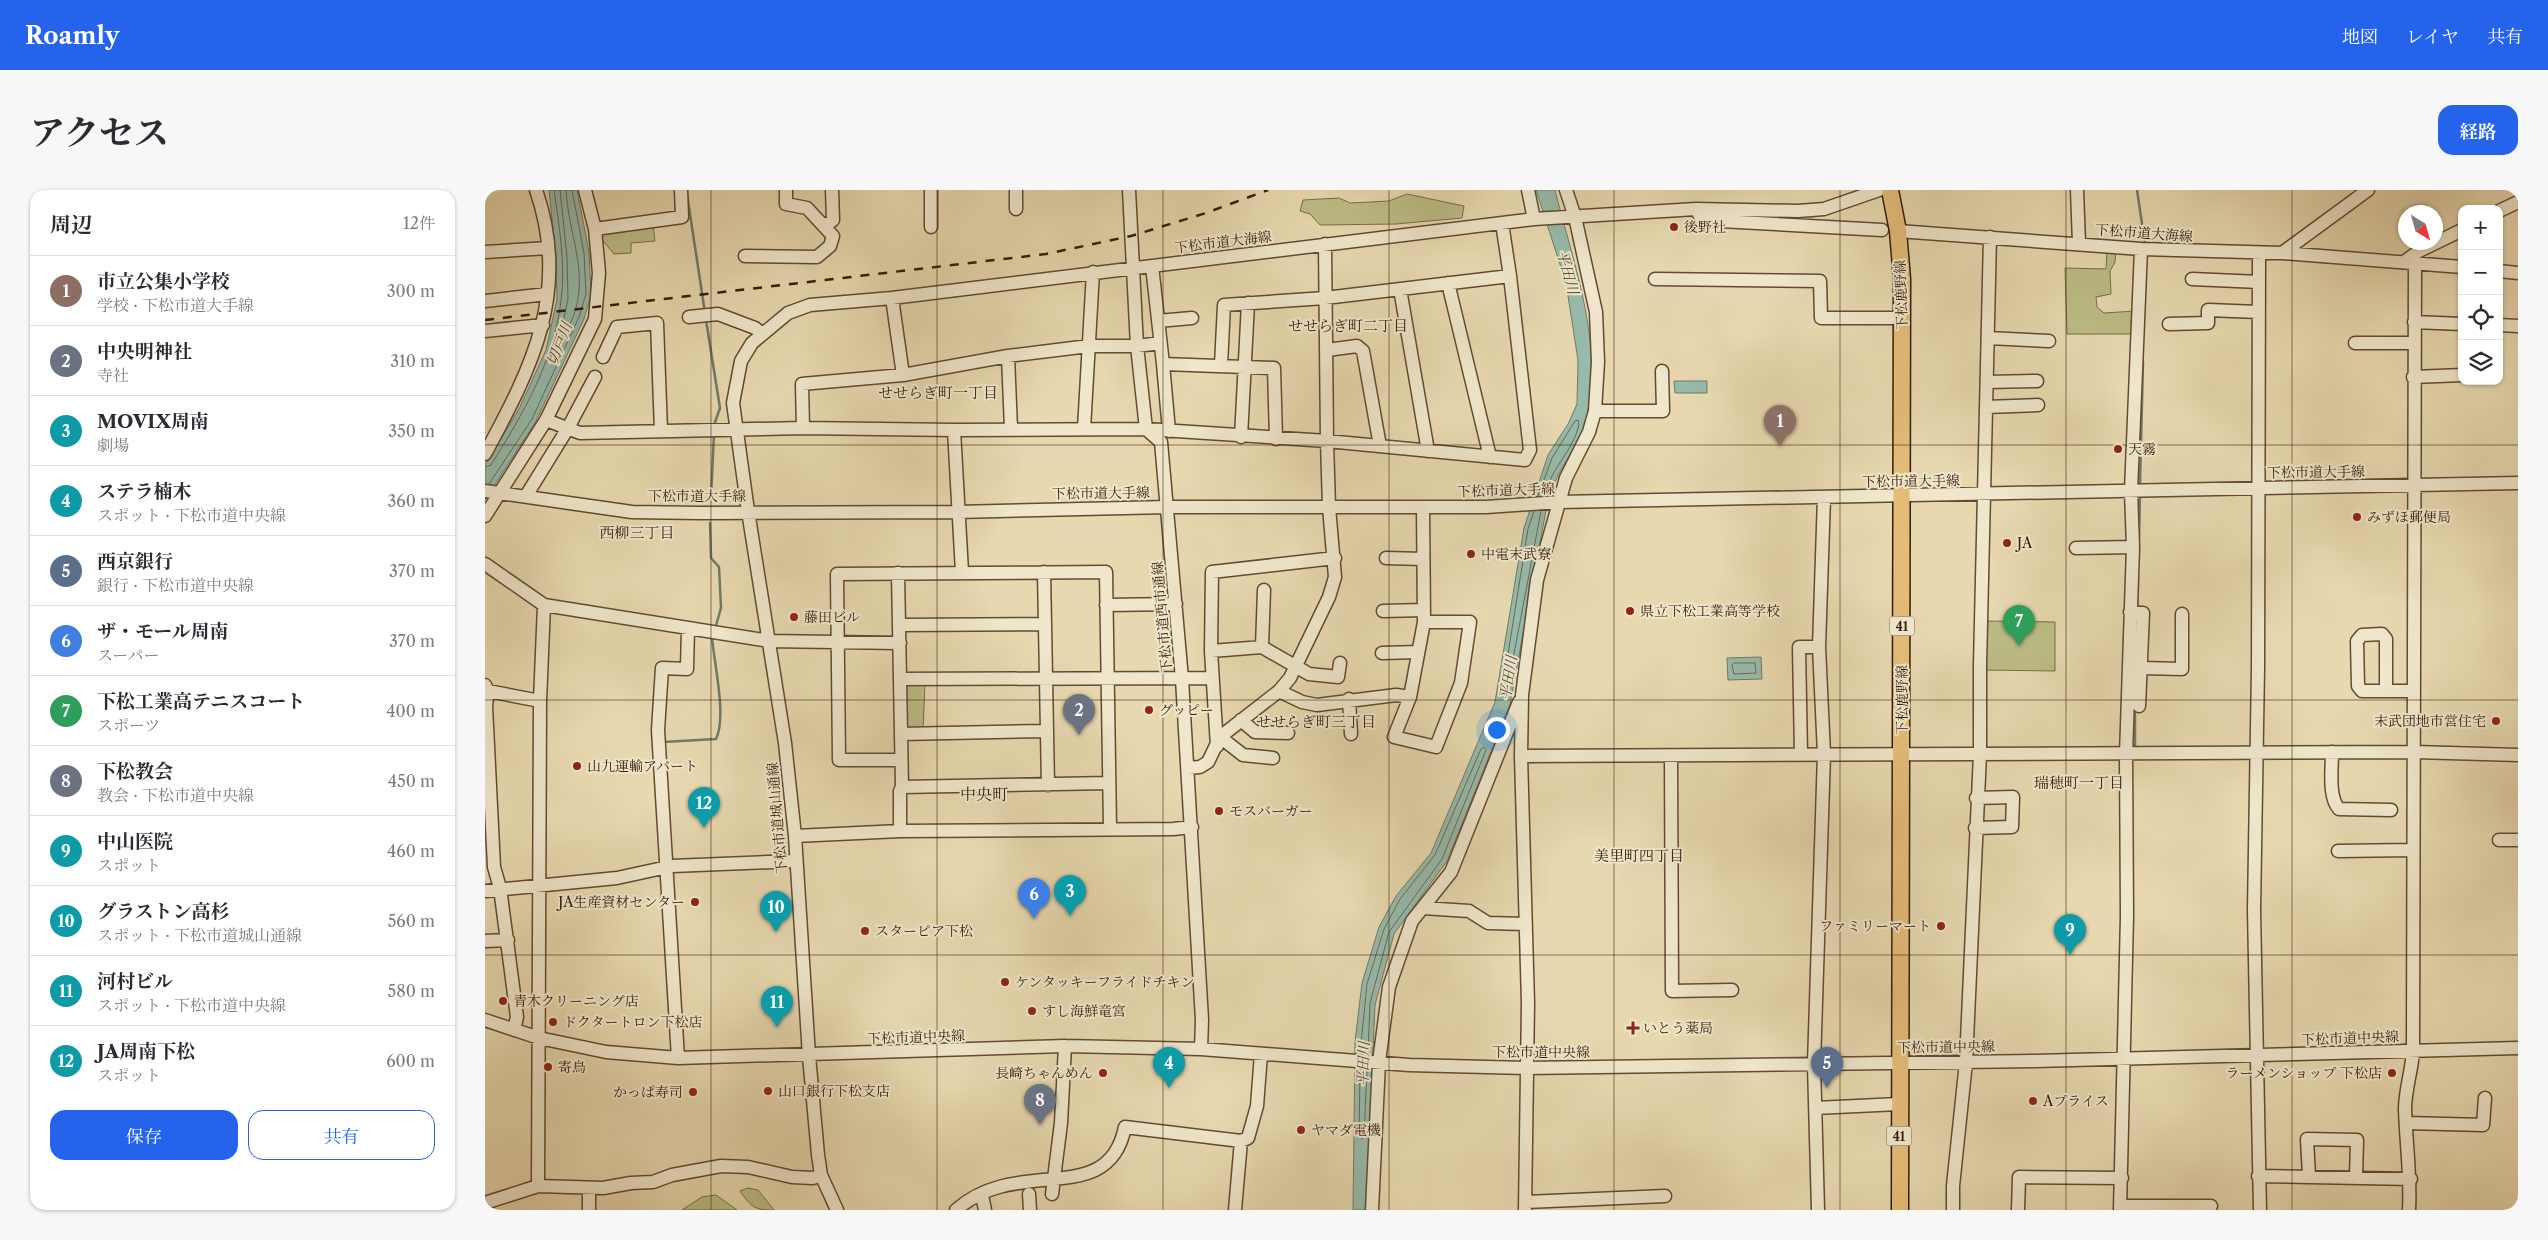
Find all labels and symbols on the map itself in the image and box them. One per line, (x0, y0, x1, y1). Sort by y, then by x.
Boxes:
north arrow (2398, 205, 2443, 250)
place label: 後野社 (1684, 218, 1726, 236)
marker: 後野社 (1668, 221, 1680, 233)
street label: 下松市道大海線 (2094, 221, 2194, 245)
street label: 下松市道大海線 (1173, 227, 1273, 257)
water label: 平田川 (1553, 248, 1584, 298)
street label: 下松鹿野線 (1891, 260, 1911, 330)
district label: せせらぎ町二丁目 (1288, 316, 1408, 335)
water label: 切戸川 (542, 318, 577, 368)
district label: せせらぎ町一丁目 (878, 383, 998, 402)
pin: 1 (1764, 405, 1796, 446)
place label: 天霧 (2128, 440, 2156, 458)
marker: 天霧 (2112, 443, 2124, 455)
street label: 下松市道大手線 (2267, 462, 2365, 482)
street label: 下松市道大手線 (1862, 471, 1960, 491)
street label: 下松市道大手線 (1457, 479, 1555, 501)
street label: 下松市道大手線 (1052, 483, 1150, 503)
street label: 下松市道大手線 (648, 487, 746, 505)
place label: みずほ郵便局 (2367, 508, 2451, 526)
marker: みずほ郵便局 (2351, 511, 2363, 523)
district label: 西柳三丁目 (599, 523, 675, 542)
place label: JA (2015, 534, 2033, 552)
marker: JA (2001, 537, 2013, 549)
place label: 中電末武寮 (1481, 545, 1551, 563)
marker: 中電末武寮 (1465, 548, 1477, 560)
street label: 下松市道西市通線 (1148, 560, 1176, 674)
place label: 県立下松工業高等学校 (1640, 602, 1780, 620)
marker: 県立下松工業高等学校 (1624, 605, 1636, 617)
pin: 7 (2003, 605, 2035, 646)
place label: 藤田ビル (804, 608, 860, 626)
marker: 藤田ビル (788, 611, 800, 623)
road number: 41 (1889, 616, 1915, 636)
water label: 平田川 (1495, 652, 1521, 702)
street label: 下松鹿野線 (1893, 665, 1911, 735)
pin: 2 (1063, 694, 1095, 735)
place label: グッピー (1159, 701, 1214, 719)
marker: グッピー (1143, 704, 1155, 716)
district label: せせらぎ町三丁目 (1256, 712, 1376, 731)
place label: 末武団地市営住宅 (2374, 712, 2486, 730)
marker: 末武団地市営住宅 (2490, 715, 2502, 727)
your location (1484, 717, 1510, 743)
place label: 山九運輸アパート (587, 757, 698, 775)
marker: 山九運輸アパート (571, 760, 583, 772)
street label: 下松市道城山通線 (763, 761, 791, 875)
district label: 瑞穂町一丁目 (2034, 773, 2124, 792)
district label: 中央町 (960, 784, 1008, 804)
pin: 12 (688, 787, 720, 828)
place label: モスバーガー (1229, 802, 1313, 820)
marker: モスバーガー (1213, 805, 1225, 817)
district label: 美里町四丁目 (1594, 846, 1684, 865)
pin: 3 (1054, 875, 1086, 916)
pin: 6 (1018, 878, 1050, 919)
pin: 10 (760, 891, 792, 932)
place label: JA生産資材センター (556, 893, 685, 911)
marker: JA生産資材センター (689, 896, 701, 908)
pin: 9 (2054, 914, 2086, 955)
place label: ファミリーマート (1819, 917, 1931, 935)
marker: ファミリーマート (1935, 920, 1947, 932)
place label: スターピア下松 (875, 922, 973, 940)
marker: スターピア下松 (859, 925, 871, 937)
place label: ケンタッキーフライドチキン (1015, 973, 1194, 991)
marker: ケンタッキーフライドチキン (999, 976, 1011, 988)
pin: 11 (761, 986, 793, 1027)
place label: 青木クリーニング店 (513, 992, 639, 1010)
marker: 青木クリーニング店 (497, 995, 509, 1007)
place label: すし海鮮竜宮 (1042, 1002, 1126, 1020)
marker: すし海鮮竜宮 (1026, 1005, 1038, 1017)
place label: ドクタートロン下松店 (563, 1013, 702, 1031)
marker: ドクタートロン下松店 (547, 1016, 559, 1028)
place label: いとう薬局 (1643, 1019, 1713, 1037)
marker: いとう薬局 (1627, 1022, 1639, 1034)
street label: 下松市道中央線 (867, 1026, 965, 1048)
street label: 下松市道中央線 (2301, 1027, 2399, 1049)
street label: 下松市道中央線 (1897, 1037, 1995, 1057)
water label: 平田川 (1353, 1039, 1373, 1087)
street label: 下松市道中央線 (1492, 1043, 1590, 1061)
pin: 4 (1153, 1047, 1185, 1088)
pin: 5 (1811, 1047, 1843, 1088)
place label: 寄鳥 (558, 1058, 586, 1076)
marker: 寄鳥 (542, 1061, 554, 1073)
place label: 長崎ちゃんめん (995, 1064, 1093, 1082)
place label: ラーメンショップ 下松店 (2226, 1064, 2382, 1082)
marker: 長崎ちゃんめん (1097, 1067, 1109, 1079)
marker: ラーメンショップ 下松店 (2386, 1067, 2398, 1079)
place label: 山口銀行下松支店 (778, 1082, 890, 1100)
place label: かっぱ寿司 (613, 1083, 683, 1101)
pin: 8 (1024, 1084, 1056, 1125)
marker: 山口銀行下松支店 (762, 1085, 774, 1097)
marker: かっぱ寿司 (687, 1086, 699, 1098)
place label: Aプライス (2042, 1092, 2109, 1110)
marker: Aプライス (2027, 1095, 2039, 1107)
place label: ヤマダ電機 (1311, 1121, 1381, 1139)
marker: ヤマダ電機 (1295, 1124, 1307, 1136)
road number: 41 (1887, 1126, 1911, 1146)

